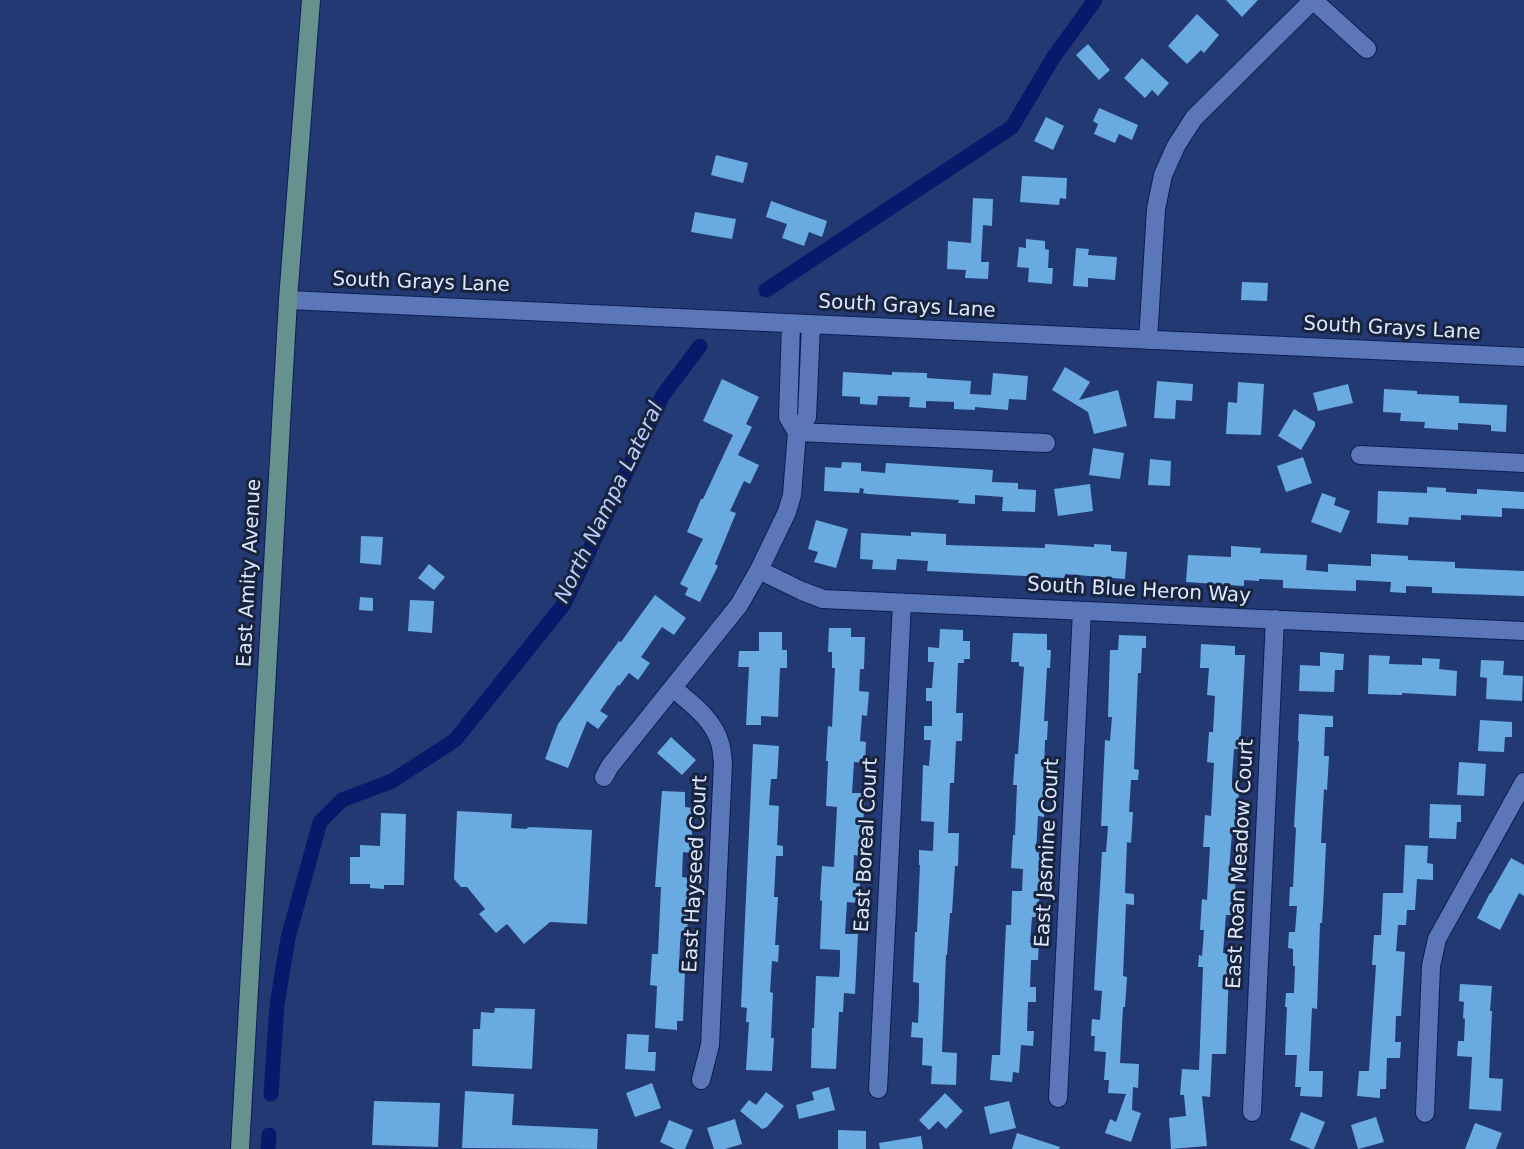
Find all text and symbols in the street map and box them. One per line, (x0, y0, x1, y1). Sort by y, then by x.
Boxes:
street label: South Grays Lane (332, 268, 510, 298)
street label: South Grays Lane (818, 290, 996, 324)
street label: South Grays Lane (1303, 312, 1481, 346)
water label: North Nampa Lateral (550, 398, 670, 608)
street label: East Amity Avenue (233, 478, 267, 668)
street label: South Blue Heron Way (1026, 573, 1252, 609)
street label: East Roan Meadow Court (1222, 738, 1260, 990)
street label: East Boreal Court (850, 757, 884, 933)
street label: East Jasmine Court (1031, 758, 1065, 948)
street label: East Hayseed Court (679, 775, 713, 973)

